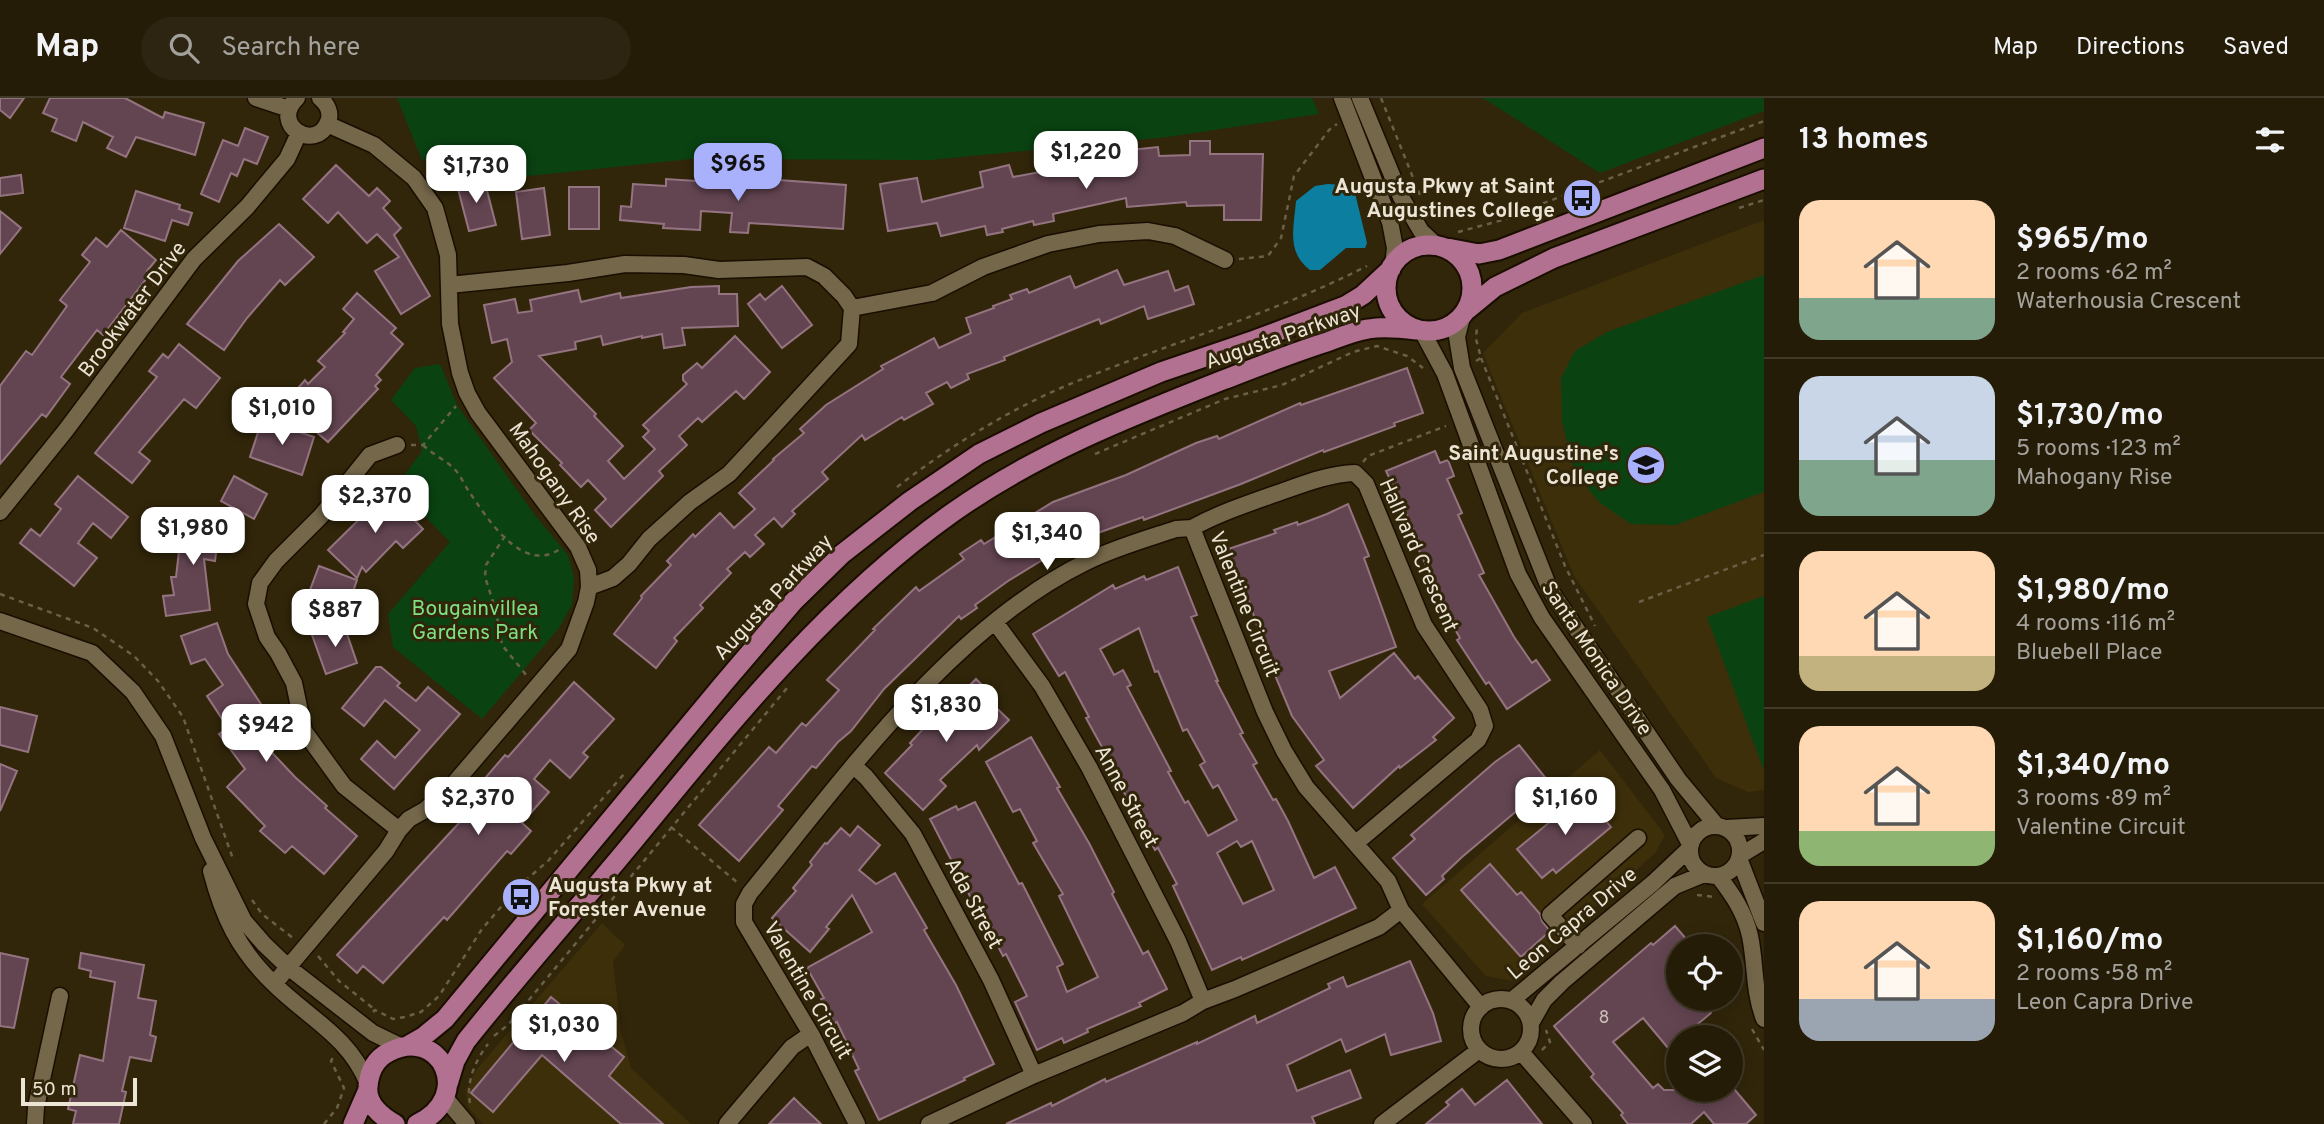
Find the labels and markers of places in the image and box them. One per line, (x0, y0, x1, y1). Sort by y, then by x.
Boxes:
pin: $1,220 (1029, 132, 1143, 191)
pin: $965 (697, 144, 779, 203)
pin: $1,730 (419, 146, 533, 205)
place label: Augusta Pkwy at Saint Augustines College (1335, 174, 1555, 225)
bus stop icon: Augusta Pkwy at Saint Augustines College (1561, 177, 1603, 219)
pin: $1,010 (225, 388, 339, 447)
place label: Saint Augustine's College (1448, 441, 1619, 492)
school or university icon: Saint Augustine's College (1625, 444, 1667, 486)
pin: $2,370 (318, 476, 432, 535)
pin: $1,980 (136, 508, 250, 567)
pin: $1,340 (990, 512, 1104, 572)
pin: $887 (294, 589, 376, 649)
pin: $1,830 (889, 684, 1003, 744)
pin: $942 (225, 704, 307, 764)
pin: $2,370 (421, 778, 535, 837)
pin: $1,160 (1508, 778, 1622, 837)
place label: Augusta Pkwy at Forester Avenue (548, 873, 712, 924)
bus stop icon: Augusta Pkwy at Forester Avenue (500, 876, 542, 918)
pin: $1,030 (507, 1004, 621, 1064)

